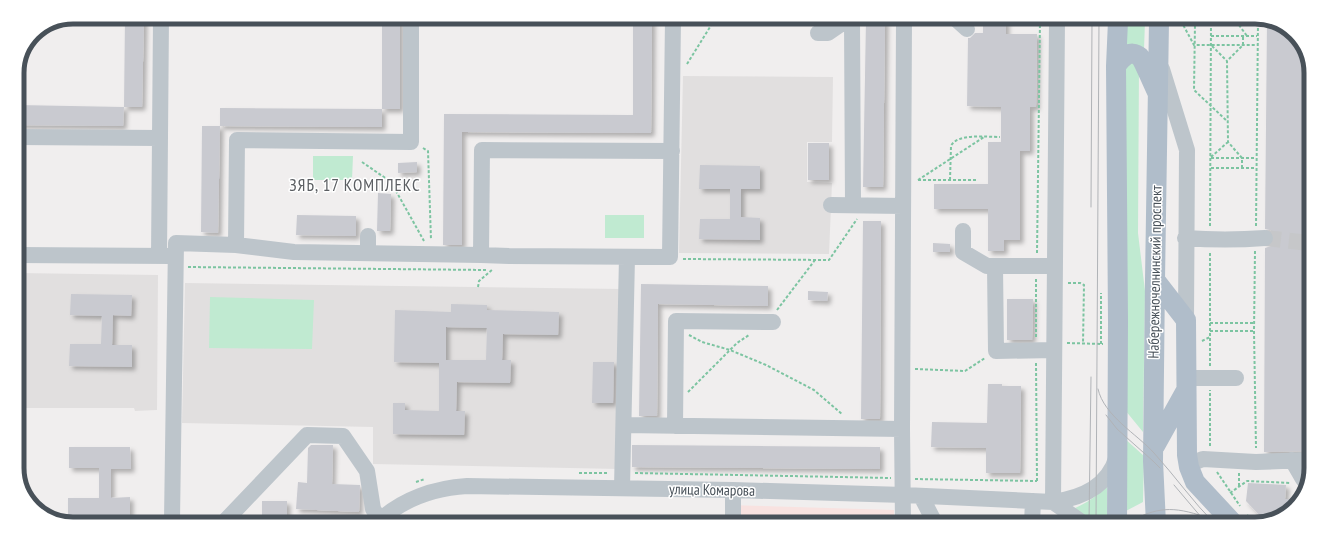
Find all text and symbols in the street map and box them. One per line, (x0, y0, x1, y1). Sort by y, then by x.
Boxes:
district label: ЗЯБ, 17 КОМПЛЕКС (289, 174, 421, 196)
street label: Набережночелнинский проспект (1143, 185, 1166, 359)
street label: улица Комарова (669, 479, 755, 500)

